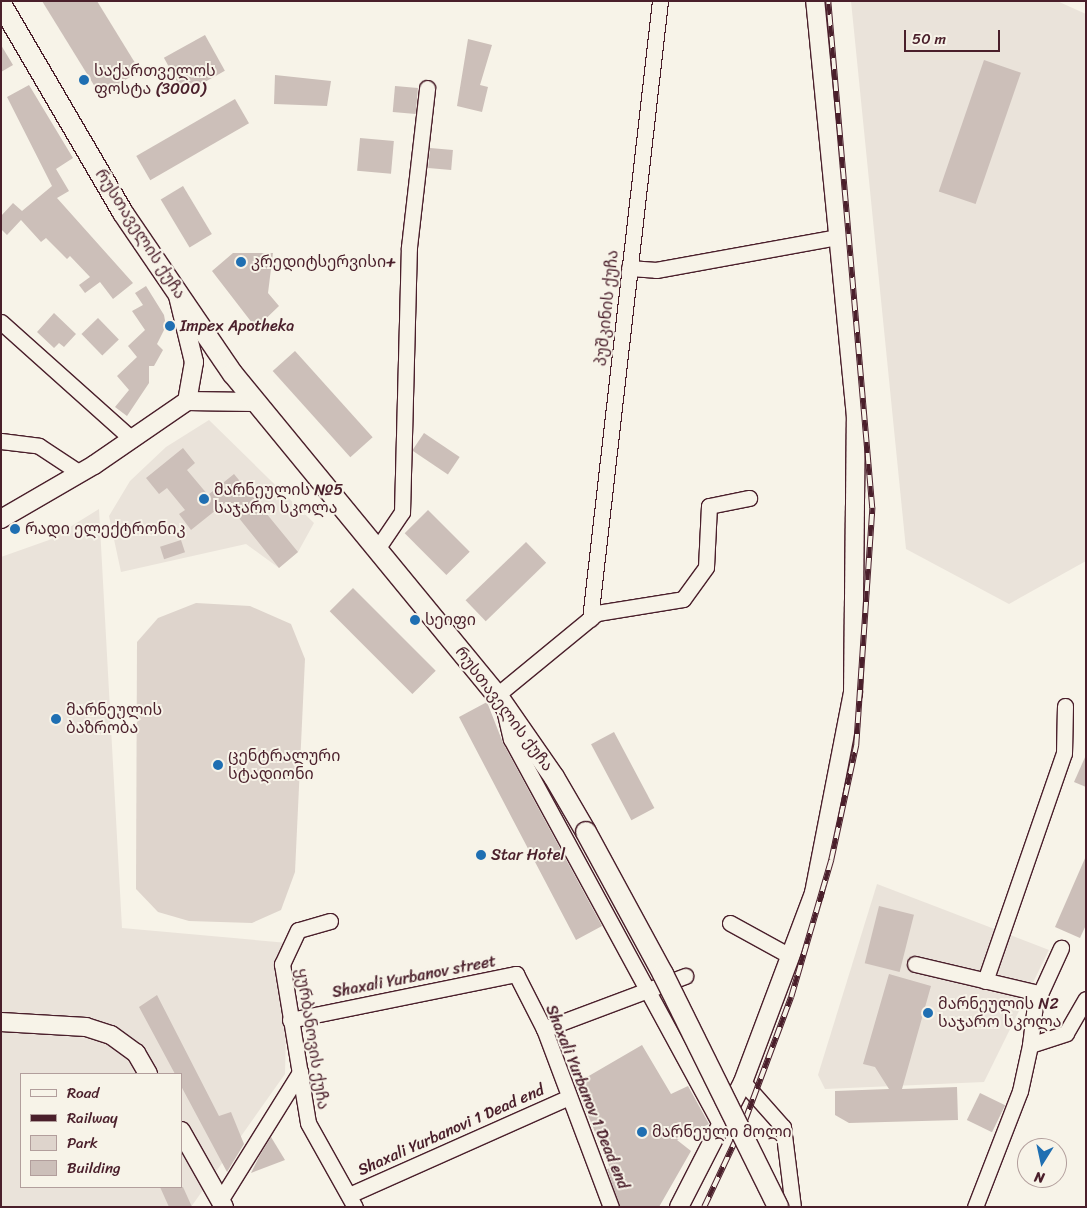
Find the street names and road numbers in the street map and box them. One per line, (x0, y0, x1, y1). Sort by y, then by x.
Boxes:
street label: რუსთაველის ქუჩა (91, 165, 189, 303)
street label: პუშკინის ქუჩა (591, 249, 623, 367)
street label: რუსთაველის ქუჩა (451, 643, 557, 775)
street label: Shaxali Yurbanov street (330, 952, 498, 1002)
street label: ყურბანოვის ქუჩა (291, 967, 333, 1111)
street label: Shaxali Yurbanov 1 Dead end (541, 1002, 633, 1192)
street label: Shaxali Yurbanovi 1 Dead end (355, 1080, 547, 1180)

